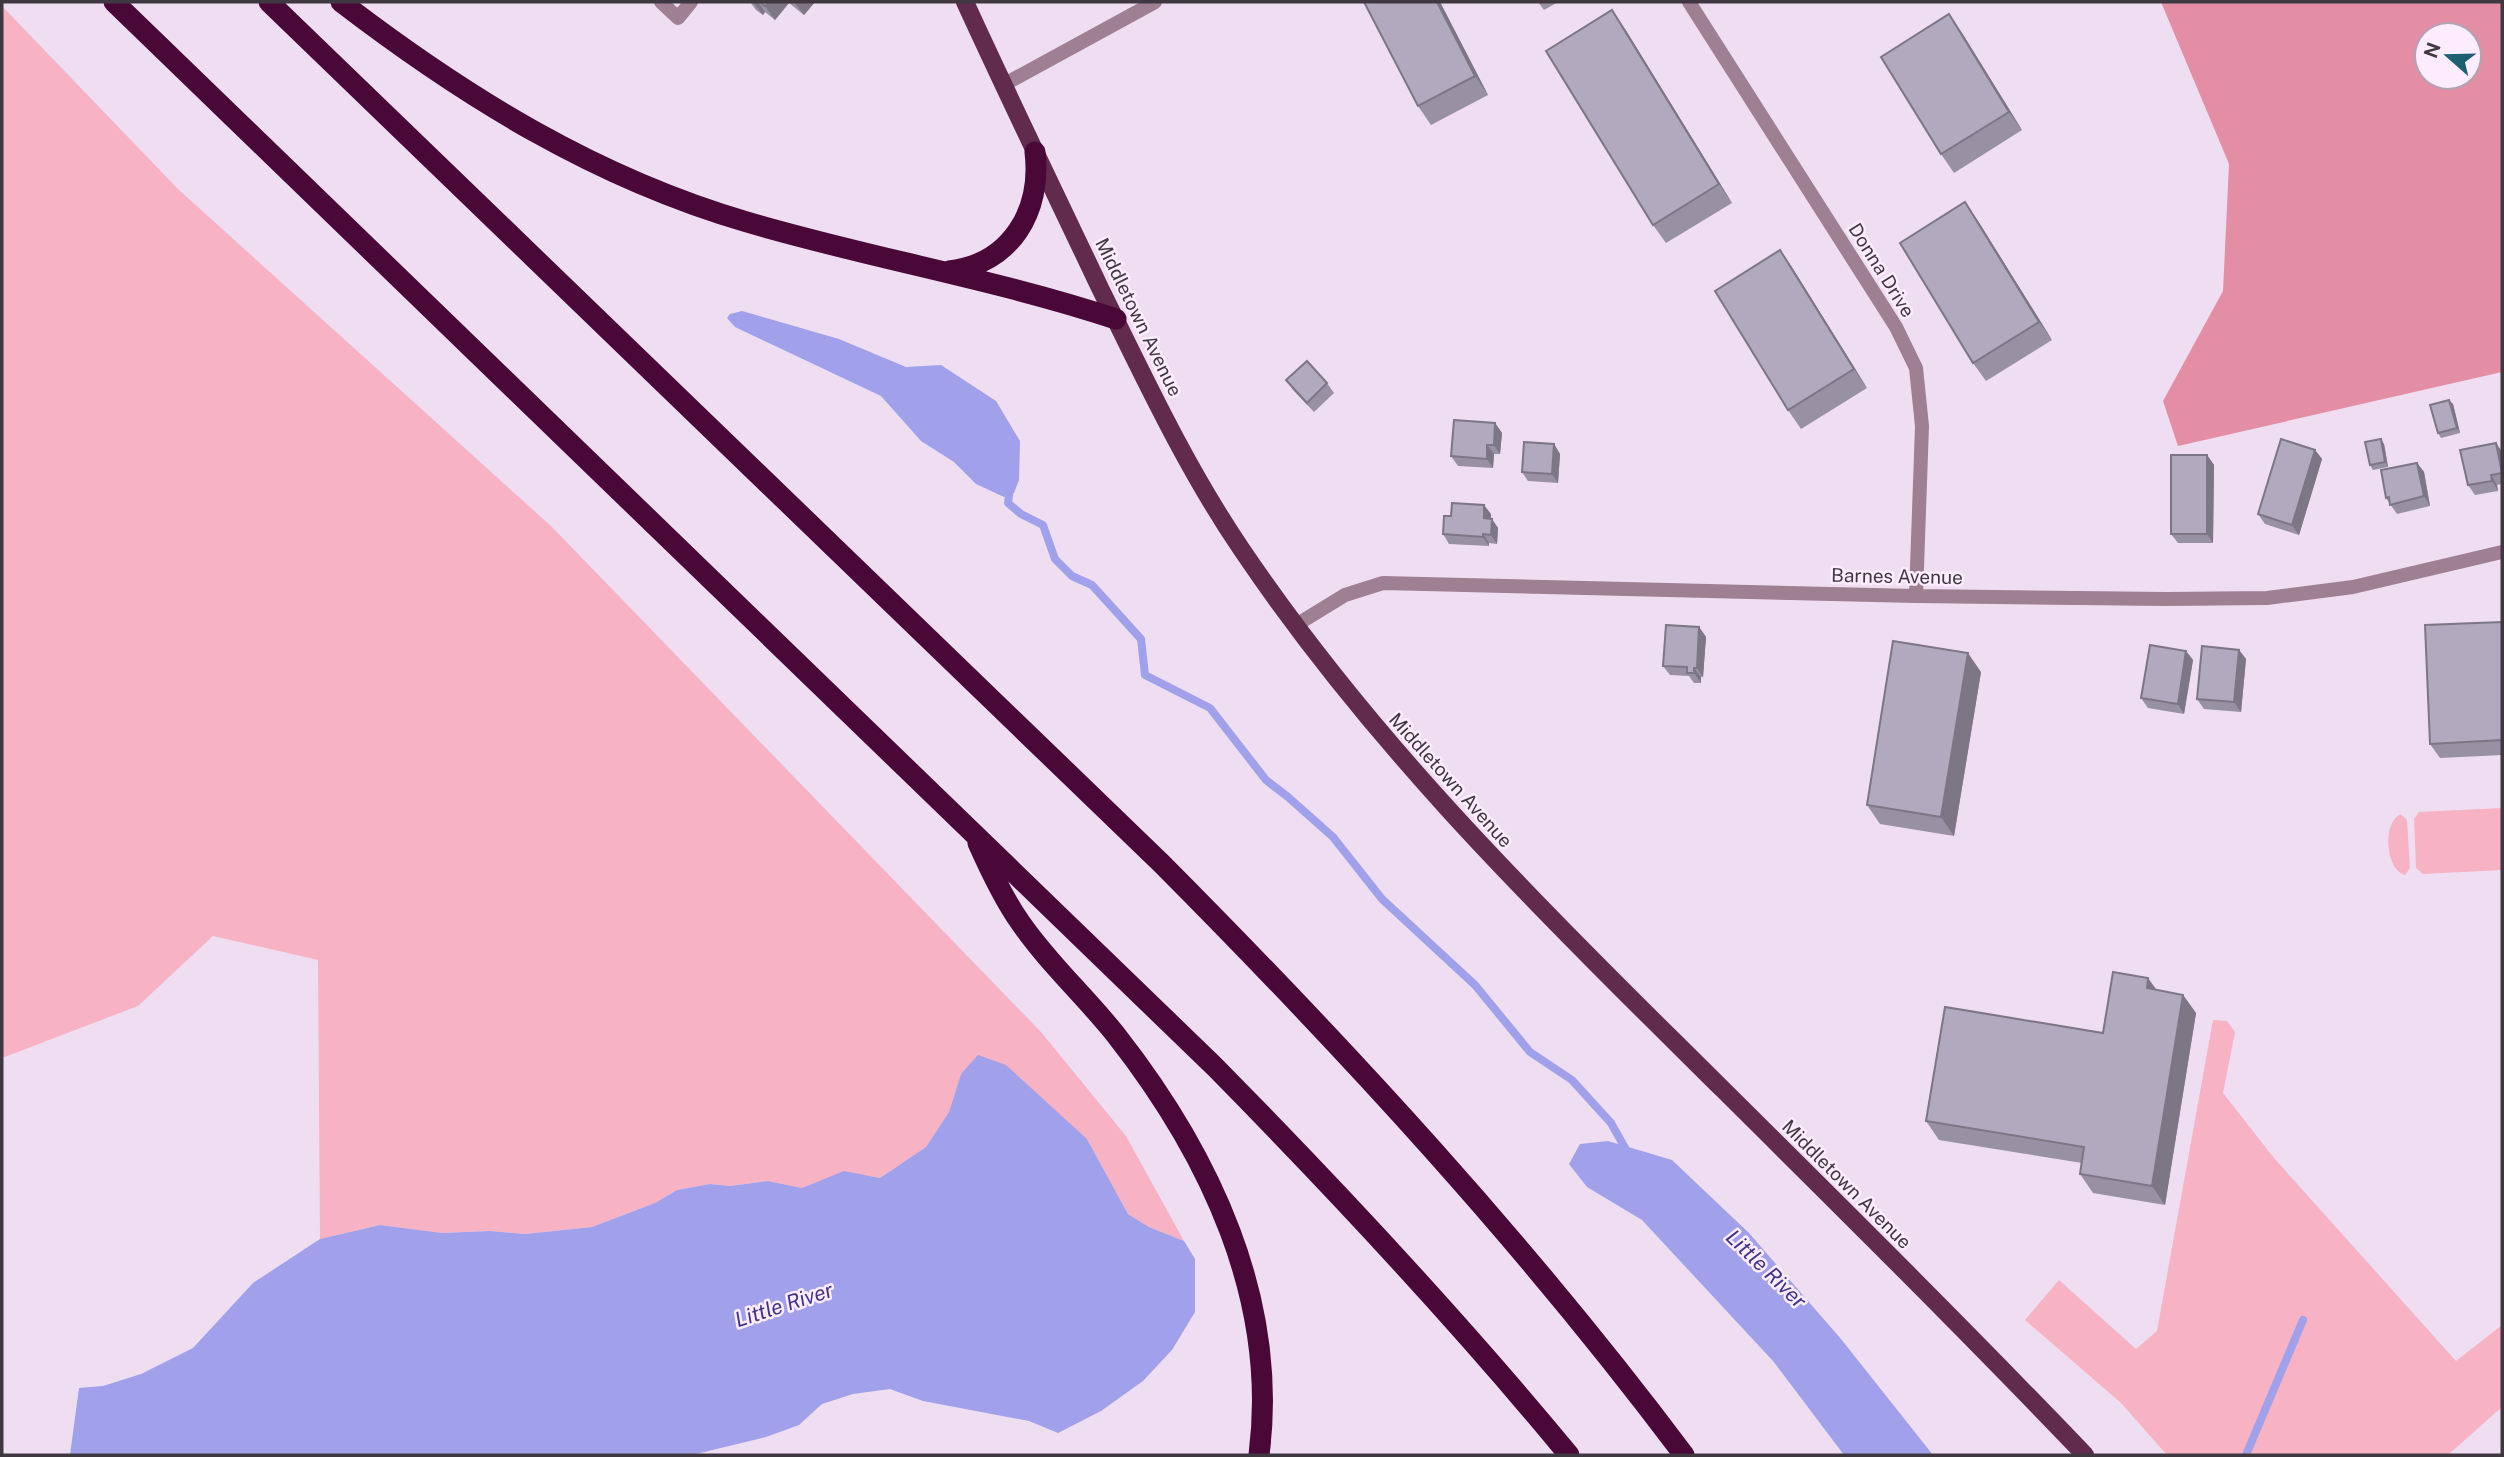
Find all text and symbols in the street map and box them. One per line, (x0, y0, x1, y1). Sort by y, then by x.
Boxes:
north arrow (2413, 21, 2483, 91)
text: N (2419, 39, 2445, 61)
street label: Donna Drive (1844, 219, 1920, 321)
street label: Middletown Avenue (1091, 234, 1187, 400)
street label: Barnes Avenue (1831, 564, 1963, 588)
street label: Middletown Avenue (1385, 708, 1517, 852)
street label: Middletown Avenue (1778, 1115, 1916, 1253)
water label: Little River (1721, 1224, 1812, 1314)
water label: Little River (732, 1277, 837, 1332)

